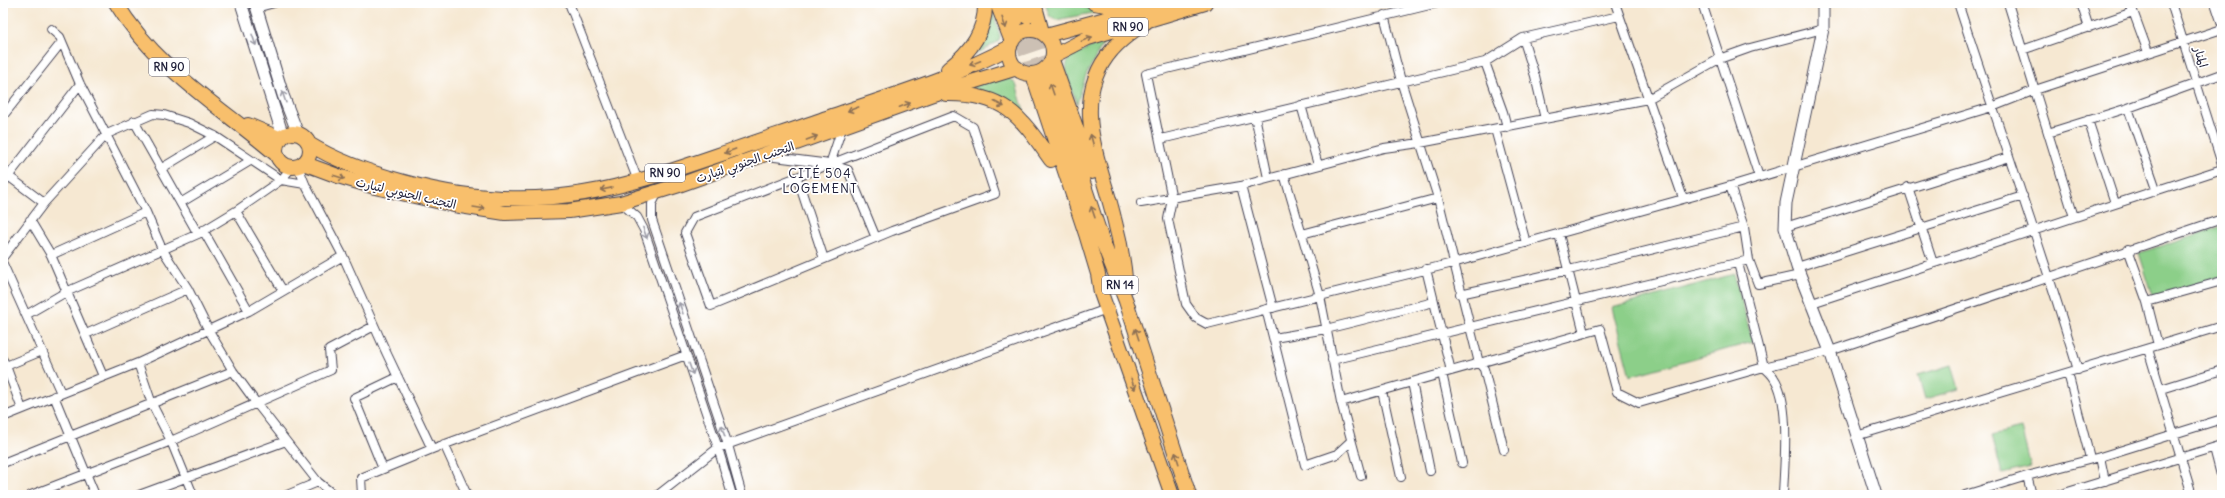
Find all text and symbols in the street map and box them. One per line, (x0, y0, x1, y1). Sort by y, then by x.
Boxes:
one-way arrow (1000, 16, 1008, 28)
road number: RN 90 (1108, 18, 1148, 36)
one-way arrow (251, 33, 259, 45)
one-way arrow (1081, 34, 1093, 42)
street label: المنار (2190, 44, 2211, 69)
road number: RN 90 (149, 58, 189, 76)
one-way arrow (969, 60, 981, 67)
one-way arrow (1048, 82, 1055, 95)
one-way arrow (280, 91, 287, 104)
one-way arrow (899, 101, 911, 109)
one-way arrow (992, 101, 1004, 108)
one-way arrow (847, 105, 859, 113)
one-way arrow (806, 134, 818, 142)
one-way arrow (1088, 134, 1096, 147)
street label: التجنب الجنوبي لتيارت (694, 138, 797, 190)
one-way arrow (724, 148, 737, 155)
road number: RN 90 (645, 164, 685, 182)
district label: CITÉ 504 LOGEMENT (782, 164, 858, 197)
one-way arrow (333, 174, 346, 181)
street label: التجنب الجنوبي لتيارت (353, 174, 458, 216)
one-way arrow (600, 185, 613, 193)
one-way arrow (473, 204, 486, 212)
one-way arrow (1089, 206, 1097, 218)
one-way arrow (642, 226, 649, 239)
road number: RN 14 (1102, 276, 1138, 294)
one-way arrow (677, 301, 684, 314)
one-way arrow (1133, 328, 1140, 341)
one-way arrow (688, 362, 695, 375)
one-way arrow (1129, 377, 1137, 389)
one-way arrow (719, 425, 726, 438)
one-way arrow (1173, 452, 1180, 465)

